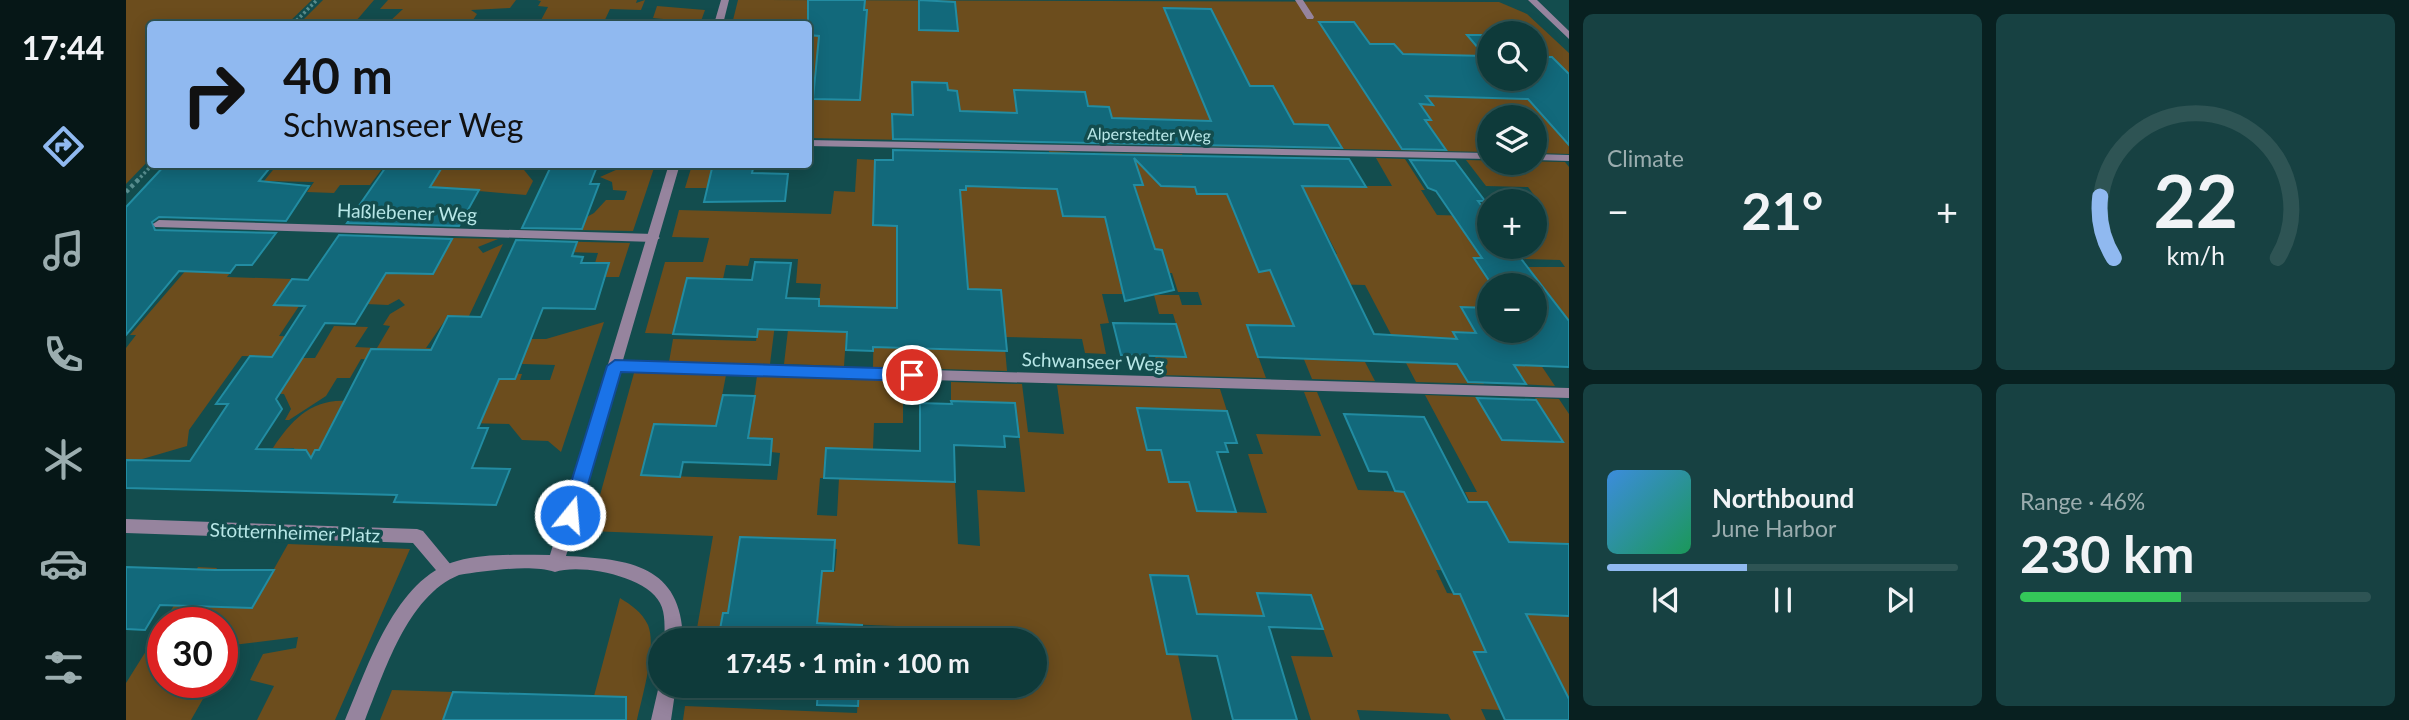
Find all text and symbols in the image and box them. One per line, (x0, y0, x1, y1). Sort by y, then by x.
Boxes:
map controls (1477, 21, 1547, 343)
button: search (1477, 21, 1547, 91)
text: 17:44 (22, 28, 104, 67)
text: 40 m (283, 46, 393, 104)
icon: right (168, 49, 259, 140)
text: Schwanseer Weg (283, 105, 523, 144)
button: layers (1477, 105, 1547, 175)
icon: directions (39, 122, 88, 171)
street label: Alperstedter Weg (1087, 123, 1211, 145)
text: Climate (1607, 144, 1684, 172)
text: 22 (2153, 156, 2238, 244)
text: 21° (1742, 179, 1823, 241)
text: − (1607, 188, 1629, 234)
text: + (1936, 188, 1958, 234)
button: + (1477, 189, 1547, 259)
street label: Haßlebener Weg (337, 198, 478, 226)
icon: music (39, 226, 88, 275)
text: km/h (2166, 240, 2225, 270)
button: − (1477, 273, 1547, 343)
icon: phone (39, 330, 88, 379)
pin (882, 345, 942, 405)
street label: Schwanseer Weg (1021, 347, 1165, 375)
icon: arrive (893, 356, 931, 394)
icon: climate (39, 435, 88, 484)
position arrow (533, 478, 607, 552)
text: Northbound (1712, 482, 1854, 514)
text: Range · 46% (2020, 487, 2145, 515)
text: June Harbor (1712, 514, 1836, 542)
street label: Stotternheimer Platz (209, 518, 381, 546)
text: 230 km (2020, 522, 2194, 584)
icon: car (39, 539, 88, 588)
icon: previous (1647, 581, 1685, 619)
icon: pause (1764, 581, 1802, 619)
icon: next (1881, 581, 1919, 619)
speed limit sign: 30 (147, 607, 238, 698)
icon: filters (39, 643, 88, 692)
text: 17:45 · 1 min · 100 m (725, 647, 970, 679)

